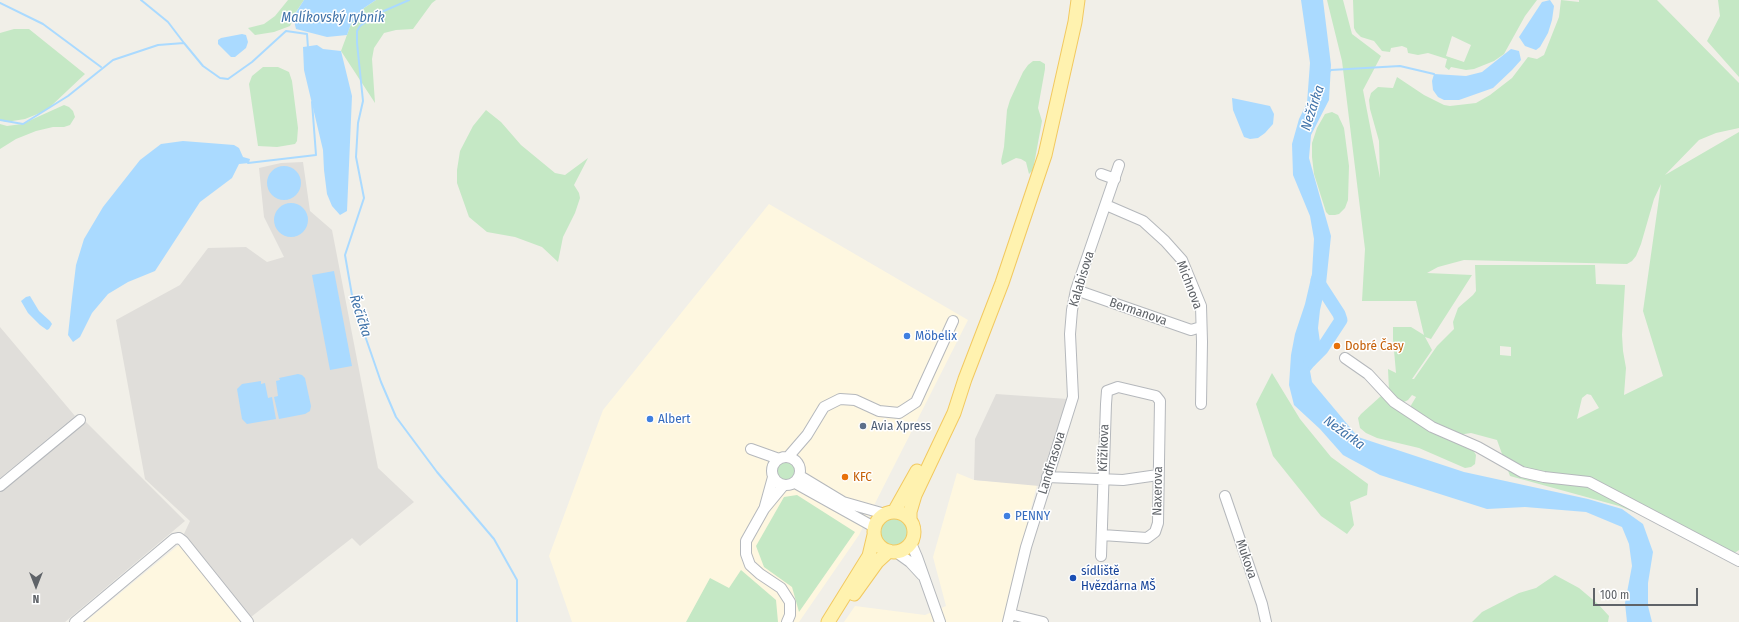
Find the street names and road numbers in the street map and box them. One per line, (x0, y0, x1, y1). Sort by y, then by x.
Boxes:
street label: Kalabisova (1066, 249, 1098, 309)
street label: Michnova (1173, 259, 1205, 311)
street label: Bermanova (1107, 295, 1169, 329)
street label: Křižíkova (1095, 424, 1113, 472)
street label: Landfrasova (1035, 430, 1069, 496)
street label: Naxerova (1150, 466, 1166, 516)
street label: Mukova (1232, 537, 1260, 581)

